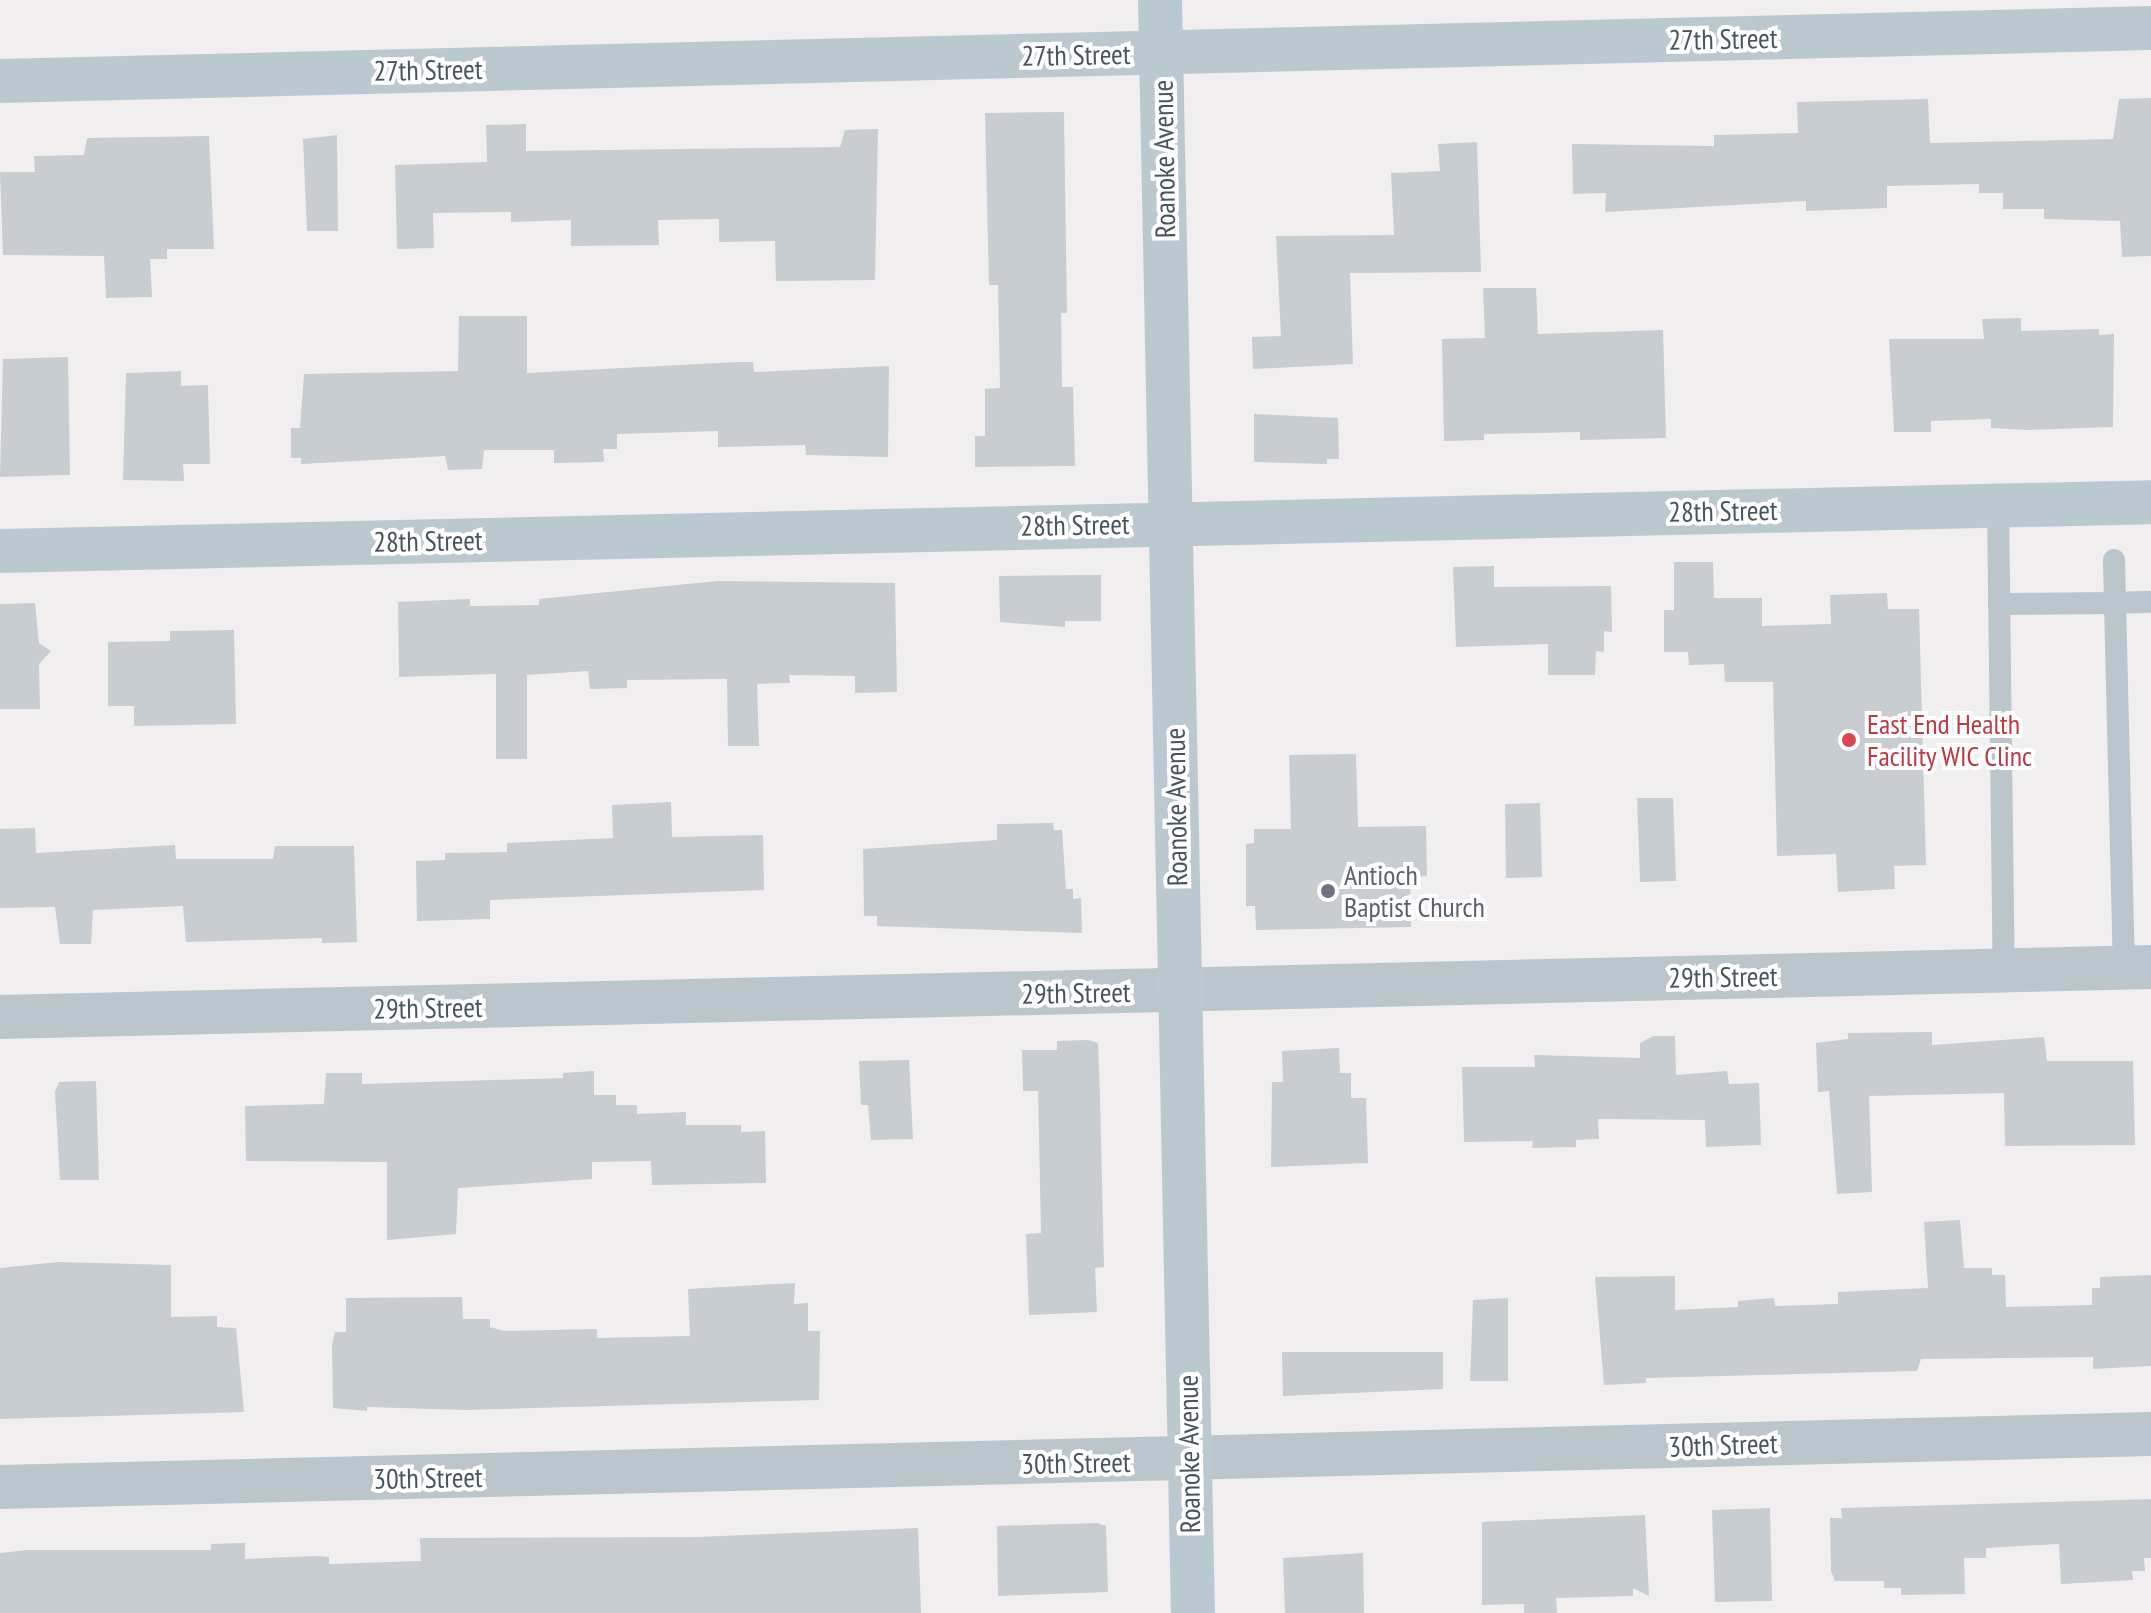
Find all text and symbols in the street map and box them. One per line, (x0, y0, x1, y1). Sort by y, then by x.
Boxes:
street label: 27th Street (1668, 21, 1778, 57)
street label: 27th Street (1021, 37, 1131, 73)
street label: 27th Street (373, 52, 483, 88)
street label: Roanoke Avenue (1146, 79, 1182, 239)
street label: 28th Street (1668, 493, 1778, 529)
street label: 28th Street (1020, 507, 1130, 543)
street label: 28th Street (373, 523, 483, 559)
place label: East End Health Facility WIC Clinc (1867, 707, 2034, 773)
street label: Roanoke Avenue (1158, 727, 1194, 887)
marker: East End Health Facility WIC Clinc (1838, 729, 1860, 751)
place label: Antioch Baptist Church (1344, 858, 1485, 924)
marker: Antioch Baptist Church (1319, 882, 1337, 900)
street label: 29th Street (1668, 959, 1778, 995)
street label: 29th Street (1021, 975, 1131, 1011)
street label: 29th Street (373, 990, 483, 1026)
street label: Roanoke Avenue (1171, 1374, 1207, 1534)
street label: 30th Street (1668, 1426, 1778, 1464)
street label: 30th Street (1021, 1445, 1131, 1481)
street label: 30th Street (373, 1460, 483, 1496)

